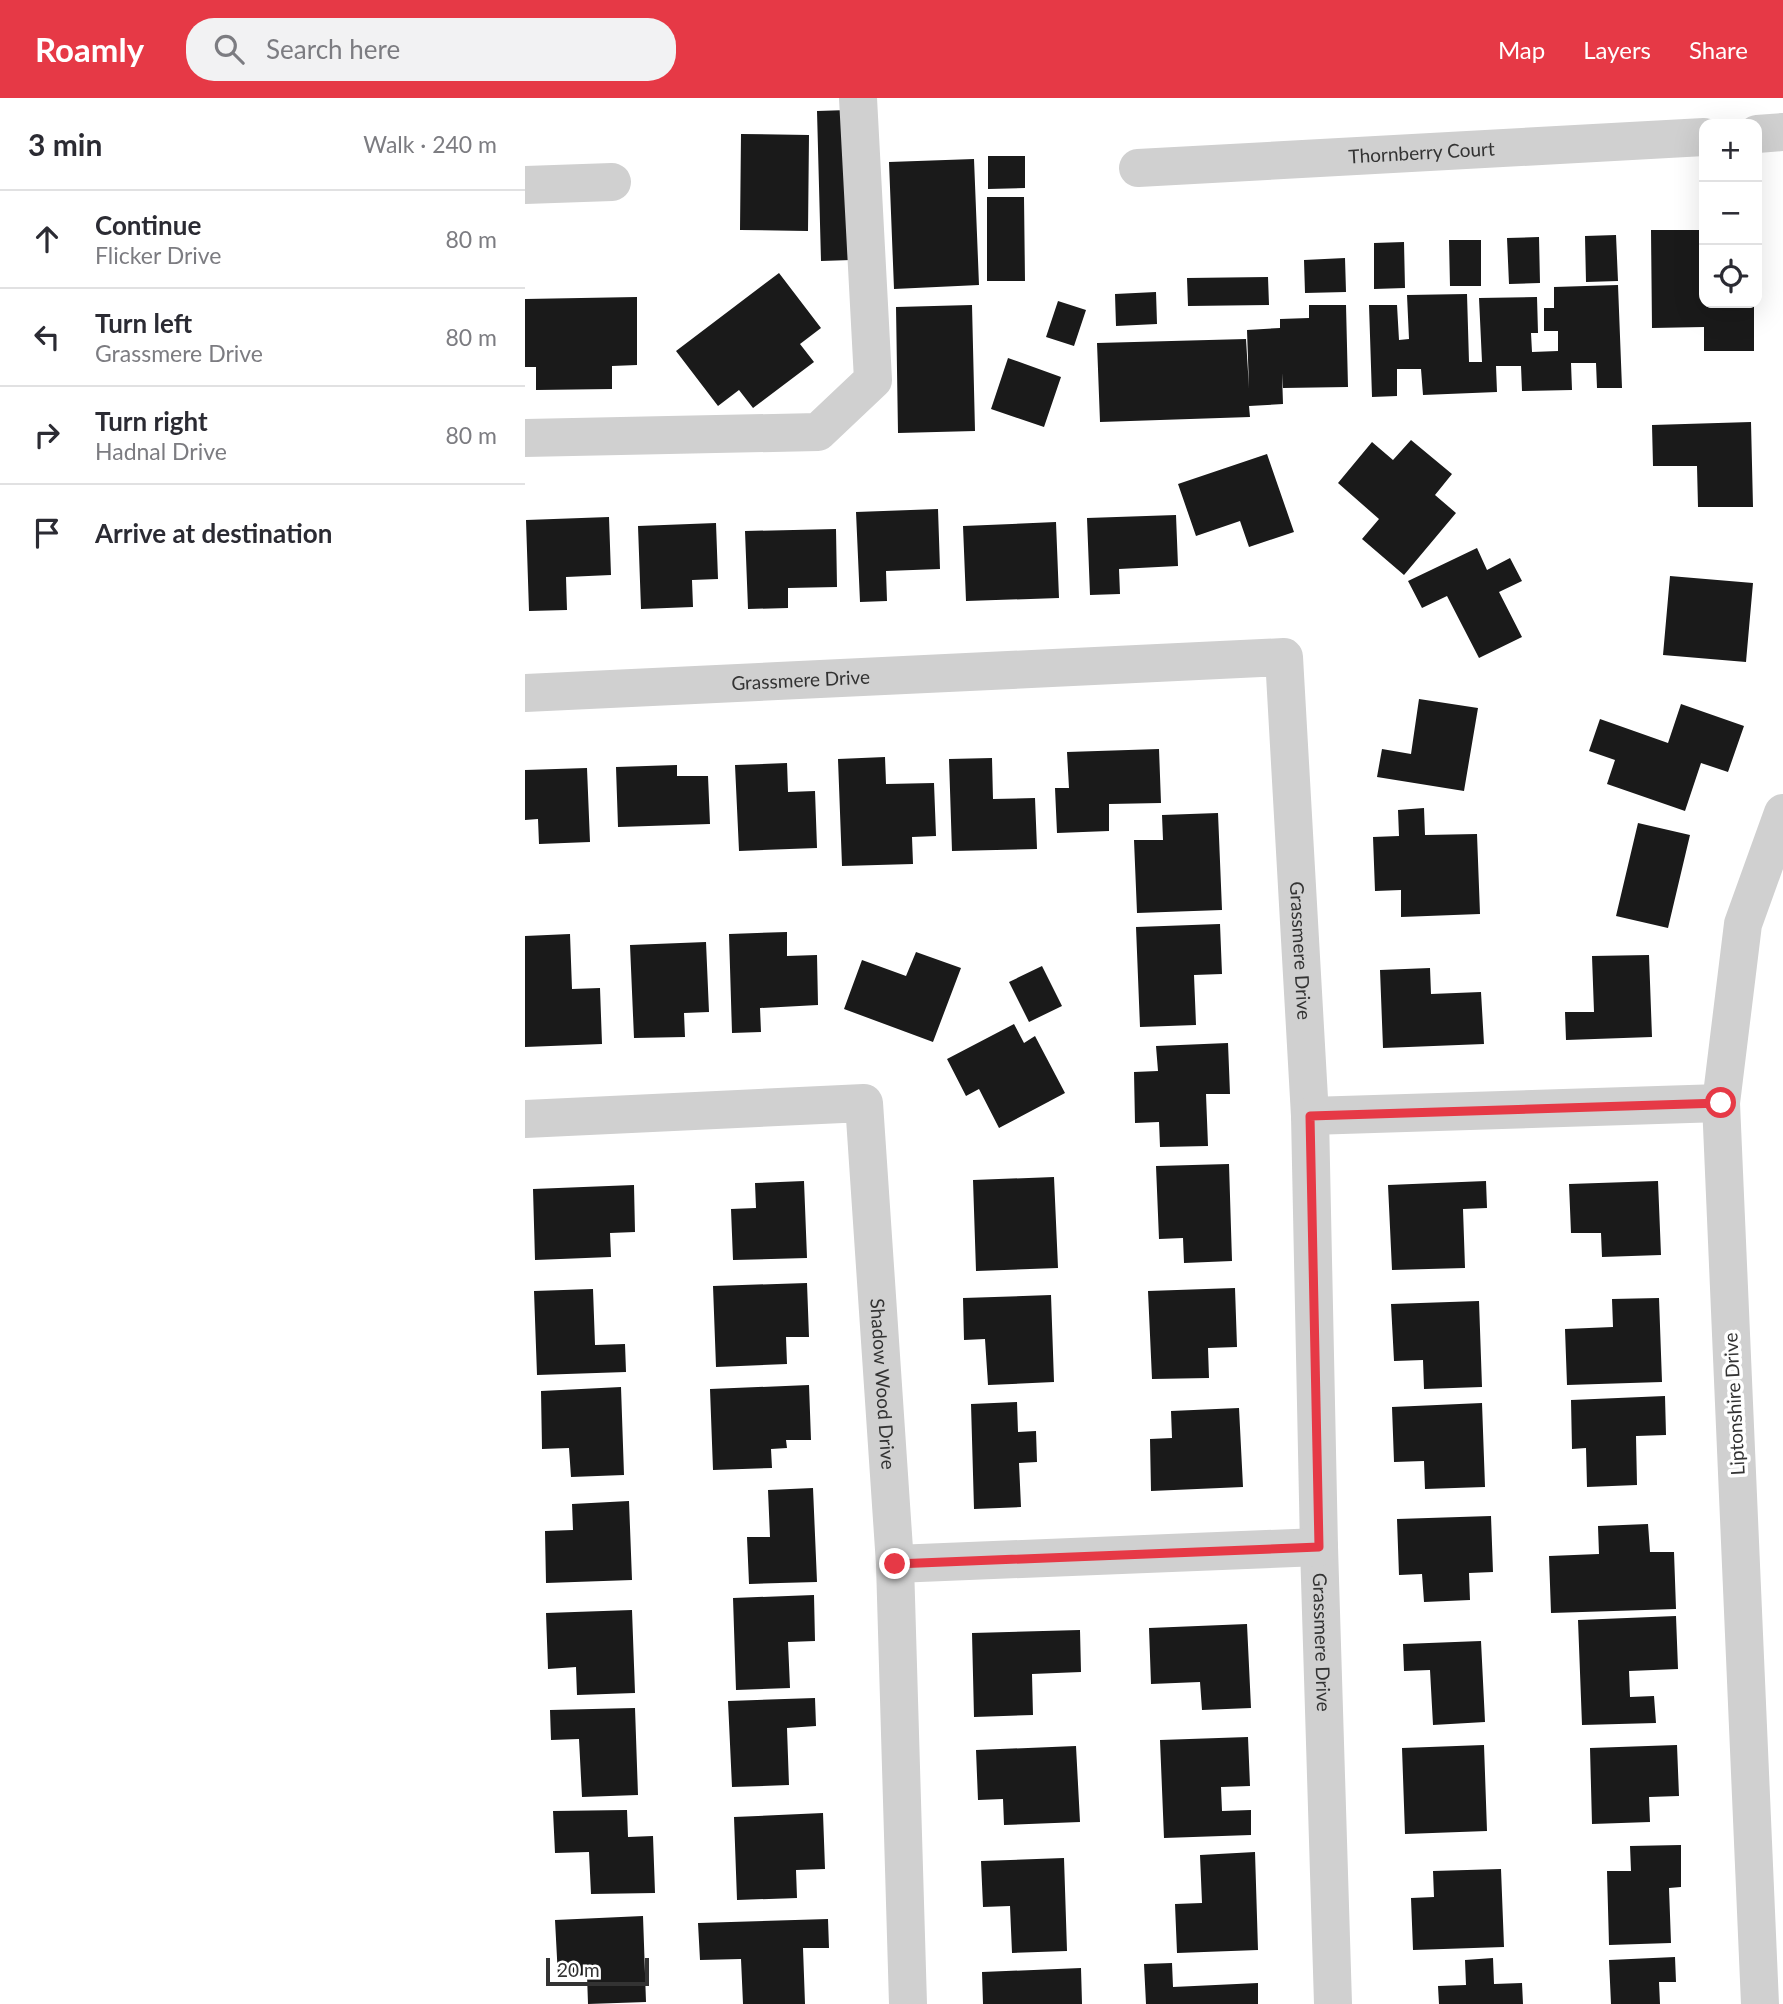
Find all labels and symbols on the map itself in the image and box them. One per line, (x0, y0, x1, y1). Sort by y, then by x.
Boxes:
street label: Thornberry Court (1348, 136, 1495, 167)
street label: Grassmere Drive (731, 665, 871, 694)
street label: Grassmere Drive (1286, 881, 1317, 1021)
route start (1705, 1087, 1736, 1118)
street label: Shadow Wood Drive (866, 1298, 901, 1470)
street label: Liptonshire Drive (1718, 1332, 1749, 1476)
route end (879, 1548, 910, 1579)
street label: Grassmere Drive (1309, 1572, 1336, 1712)
scale bar (546, 1955, 649, 1987)

